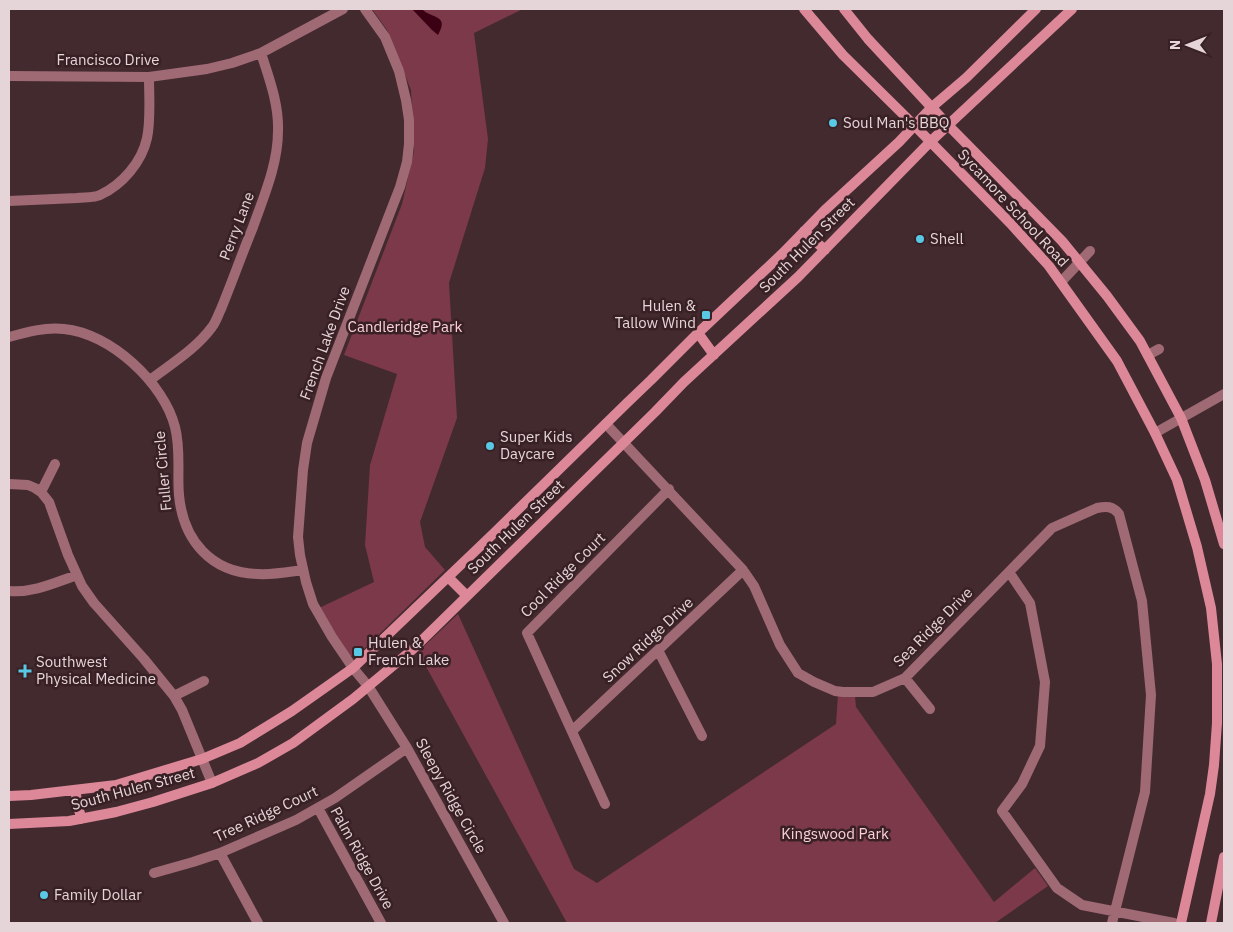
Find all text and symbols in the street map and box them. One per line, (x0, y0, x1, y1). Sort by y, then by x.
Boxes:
north arrow (1163, 20, 1213, 70)
text: N (1166, 40, 1184, 50)
street label: Francisco Drive (57, 50, 159, 69)
place label: Soul Man's BBQ (843, 113, 949, 132)
marker: Soul Man's BBQ (827, 117, 839, 129)
street label: Sycamore School Road (954, 145, 1073, 270)
street label: Perry Lane (215, 189, 258, 263)
street label: South Hulen Street (755, 193, 858, 296)
place label: Shell (930, 229, 964, 248)
marker: Shell (914, 233, 926, 245)
street label: French Lake Drive (295, 283, 354, 402)
place label: Hulen & Tallow Wind (615, 296, 697, 332)
marker: Hulen & Tallow Wind (700, 309, 712, 321)
park label: Candleridge Park (348, 317, 462, 336)
place label: Super Kids Daycare (500, 427, 572, 463)
street label: Fuller Circle (150, 430, 175, 512)
marker: Super Kids Daycare (484, 440, 496, 452)
street label: South Hulen Street (463, 475, 568, 578)
street label: Cool Ridge Court (516, 528, 609, 621)
street label: Sea Ridge Drive (889, 583, 976, 670)
street label: Snow Ridge Drive (598, 593, 697, 687)
place label: Hulen & French Lake (368, 633, 449, 669)
marker: Hulen & French Lake (352, 646, 364, 658)
place label: Southwest Physical Medicine (36, 652, 156, 688)
marker: Southwest Physical Medicine (18, 664, 32, 678)
street label: Sleepy Ridge Circle (412, 735, 491, 857)
street label: South Hulen Street (69, 763, 197, 814)
street label: Tree Ridge Court (211, 781, 321, 846)
street label: Palm Ridge Drive (326, 803, 398, 912)
park label: Kingswood Park (781, 824, 889, 843)
place label: Family Dollar (54, 885, 142, 904)
marker: Family Dollar (38, 889, 50, 901)

